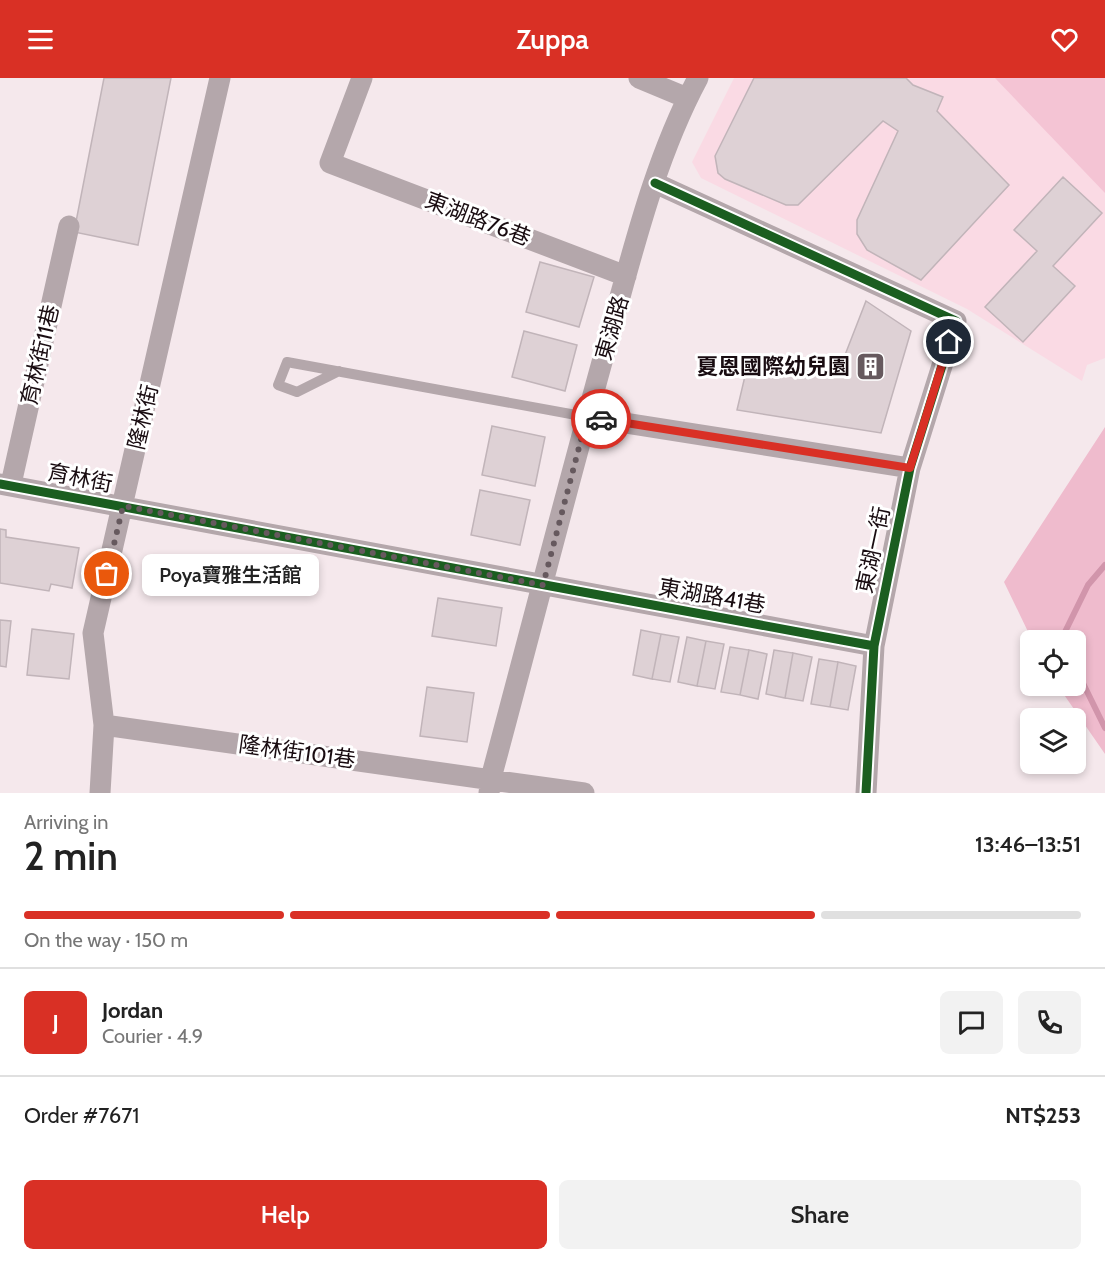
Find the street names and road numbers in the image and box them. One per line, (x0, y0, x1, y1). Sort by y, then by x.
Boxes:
street label: 東湖路76巷 (421, 186, 535, 252)
street label: 東湖路 (590, 293, 634, 363)
street label: 育林街11巷 (15, 302, 65, 408)
street label: 隆林街 (122, 382, 164, 452)
street label: 育林街 (45, 458, 115, 498)
street label: 東湖一街 (851, 504, 895, 596)
street label: 東湖路41巷 (657, 573, 767, 619)
street label: 隆林街101巷 (237, 730, 357, 774)

